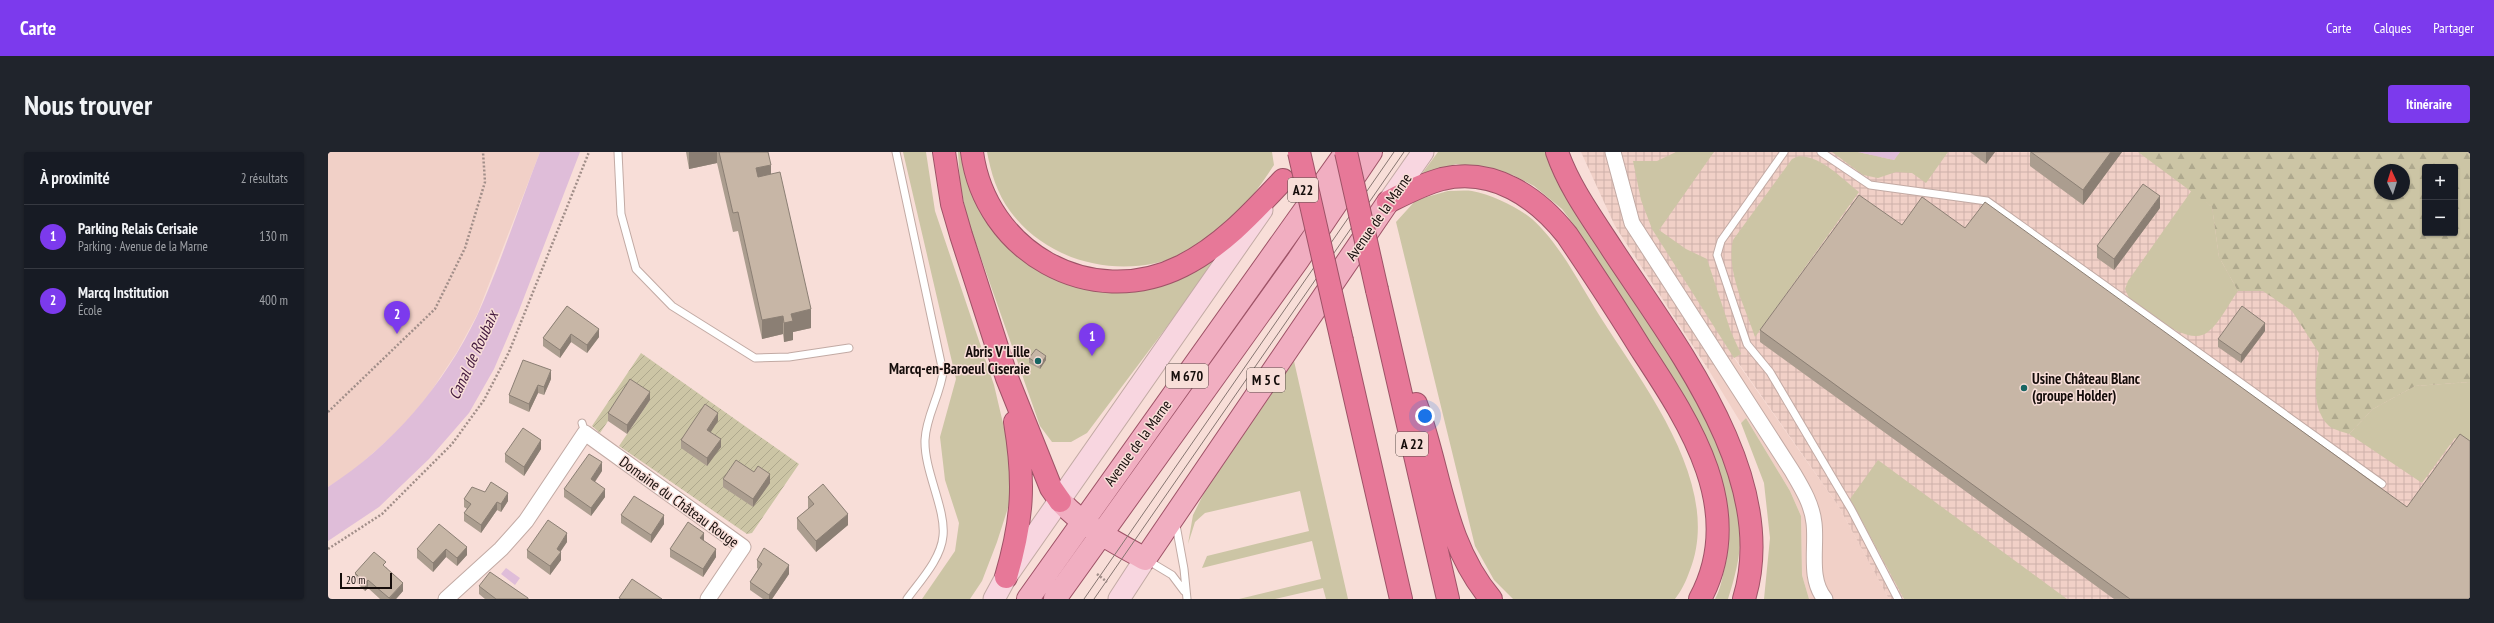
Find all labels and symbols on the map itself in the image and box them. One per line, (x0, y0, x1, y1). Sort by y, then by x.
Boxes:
north arrow (2374, 164, 2410, 200)
street label: Avenue de la Marne (1342, 169, 1416, 264)
road number: A22 (1288, 178, 1318, 202)
pin: 2 (384, 301, 410, 334)
water label: Canal de Roubaix (444, 305, 503, 402)
pin: 1 (1079, 323, 1105, 356)
place label: Abris V'Lille Marcq-en-Baroeul Ciseraie (889, 342, 1030, 378)
marker: Abris V'Lille Marcq-en-Baroeul Ciseraie (1033, 356, 1043, 366)
road number: M 670 (1166, 364, 1208, 388)
road number: M 5 C (1247, 368, 1285, 392)
place label: Usine Château Blanc (groupe Holder) (2032, 369, 2141, 405)
marker: Usine Château Blanc (groupe Holder) (2019, 383, 2029, 393)
street label: Avenue de la Marne (1100, 396, 1175, 490)
your location (1415, 406, 1435, 426)
road number: A 22 (1396, 432, 1428, 456)
street label: Domaine du Château Rouge (616, 452, 743, 551)
scale bar (340, 571, 392, 590)

